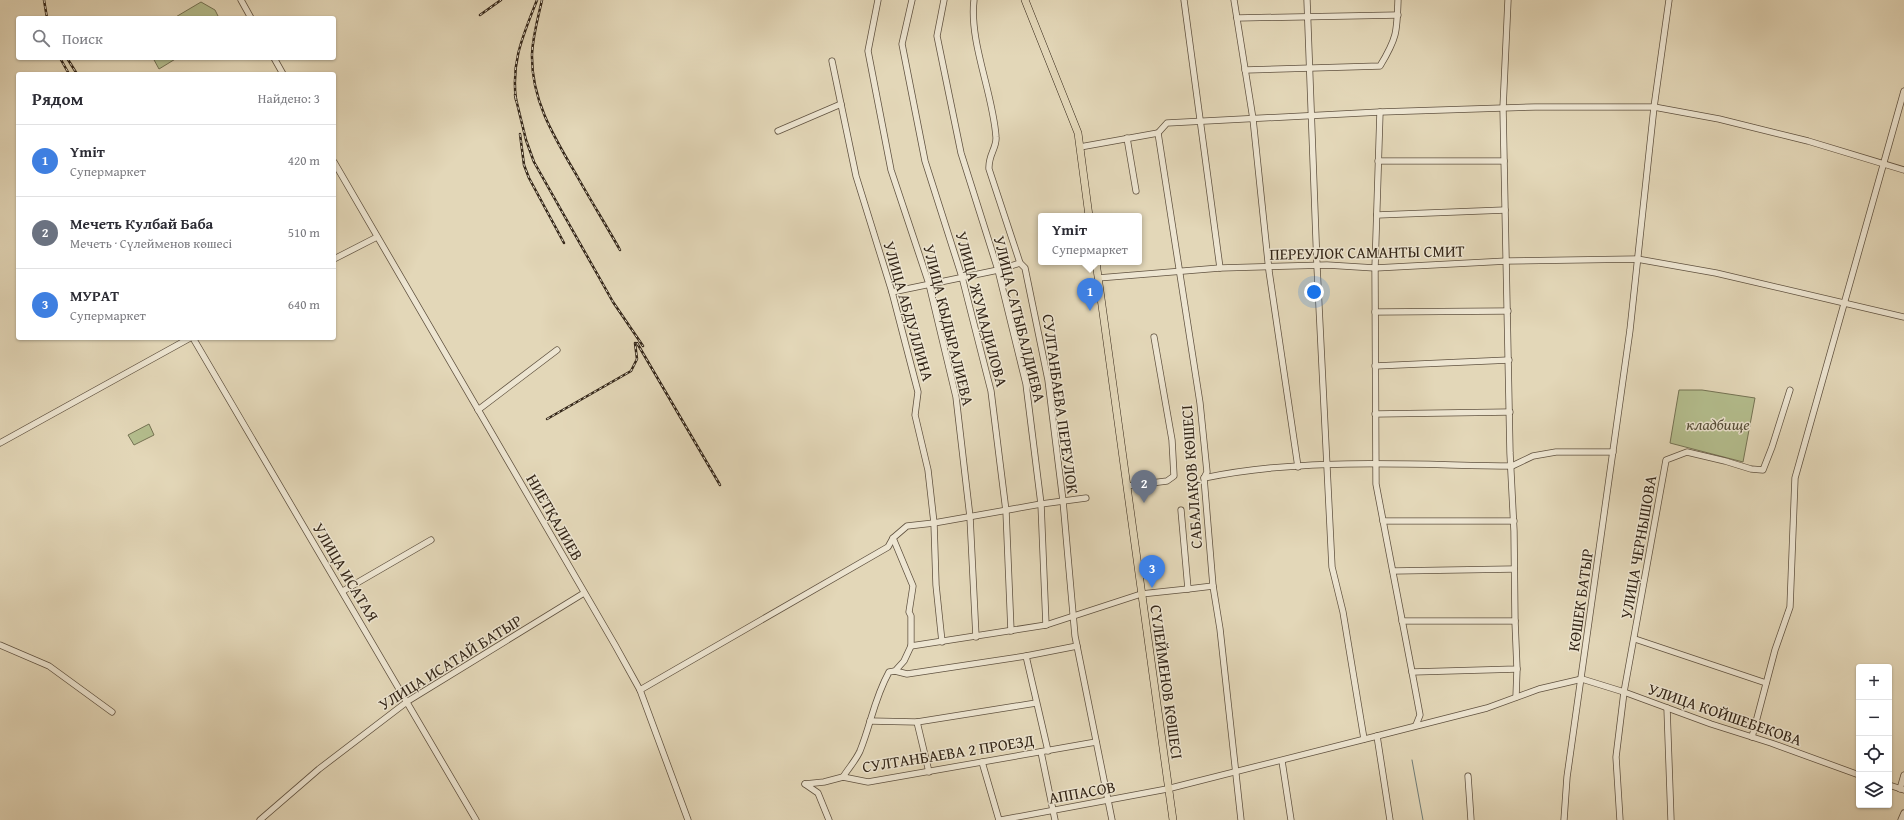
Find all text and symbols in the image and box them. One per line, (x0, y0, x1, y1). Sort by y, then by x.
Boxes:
search box (16, 16, 336, 60)
icon: search (30, 27, 52, 49)
text: Поиск (62, 28, 103, 49)
text: Рядом (32, 86, 83, 111)
text: Найдено: 3 (258, 89, 320, 108)
text: Ymiт (70, 141, 105, 162)
text: 1 (42, 151, 48, 170)
text: 420 m (288, 151, 320, 170)
text: Супермаркет (70, 162, 146, 181)
text: Мечеть Кулбай Баба (70, 213, 213, 234)
popup (1038, 213, 1142, 265)
text: Ymiт (1052, 219, 1087, 240)
text: 2 (42, 223, 48, 242)
text: 510 m (288, 223, 320, 242)
street label: УЛИЦА ЖУМАДИЛОВА (950, 229, 1014, 390)
street label: УЛИЦА САТЫБАЛДИЕВА (988, 233, 1052, 405)
text: Мечеть · Сүлейменов көшесі (70, 234, 232, 253)
street label: УЛИЦА АБДУЛЛИНА (878, 238, 941, 384)
street label: ПЕРЕУЛОК САМАНТЫ СМИТ (1269, 238, 1465, 266)
text: Супермаркет (1052, 240, 1128, 259)
street label: УЛИЦА КЫДЫРАЛИЕВА (917, 242, 981, 408)
pin: 1 (1077, 278, 1103, 311)
your location (1304, 282, 1324, 302)
text: МУРАТ (70, 285, 119, 306)
text: 3 (42, 295, 48, 314)
text: 640 m (288, 295, 320, 314)
text: Супермаркет (70, 306, 146, 325)
street label: СУЛТАНБАЕВА ПЕРЕУЛОК (1036, 312, 1086, 496)
street label: САБАЛАҚОВ КӨШЕСІ (1174, 404, 1208, 550)
park label: кладбище (1686, 412, 1750, 436)
street label: НИЕТҚАЛИЕВ (521, 469, 589, 565)
pin: 2 (1131, 470, 1157, 503)
street label: УЛИЦА ЧЕРНЫШОВА (1614, 473, 1663, 621)
street label: УЛИЦА ИСАТАЯ (307, 518, 385, 626)
street label: КӨШЕК БАТЫР (1561, 547, 1599, 653)
pin: 3 (1139, 555, 1165, 588)
street label: СҮЛЕЙМЕНОВ КӨШЕСІ (1144, 603, 1190, 761)
street label: УЛИЦА ИСАТАЙ БАТЫР (374, 608, 526, 716)
map controls (1856, 664, 1892, 808)
button: + (1856, 664, 1892, 700)
street label: УЛИЦА КОЙШЕБЕКОВА (1645, 676, 1806, 752)
button: − (1856, 700, 1892, 736)
street label: СУЛТАНБАЕВА 2 ПРОЕЗД (860, 728, 1036, 778)
button: locate (1856, 736, 1892, 772)
button: layers (1856, 772, 1892, 808)
street label: АППАСОВ (1047, 774, 1117, 810)

